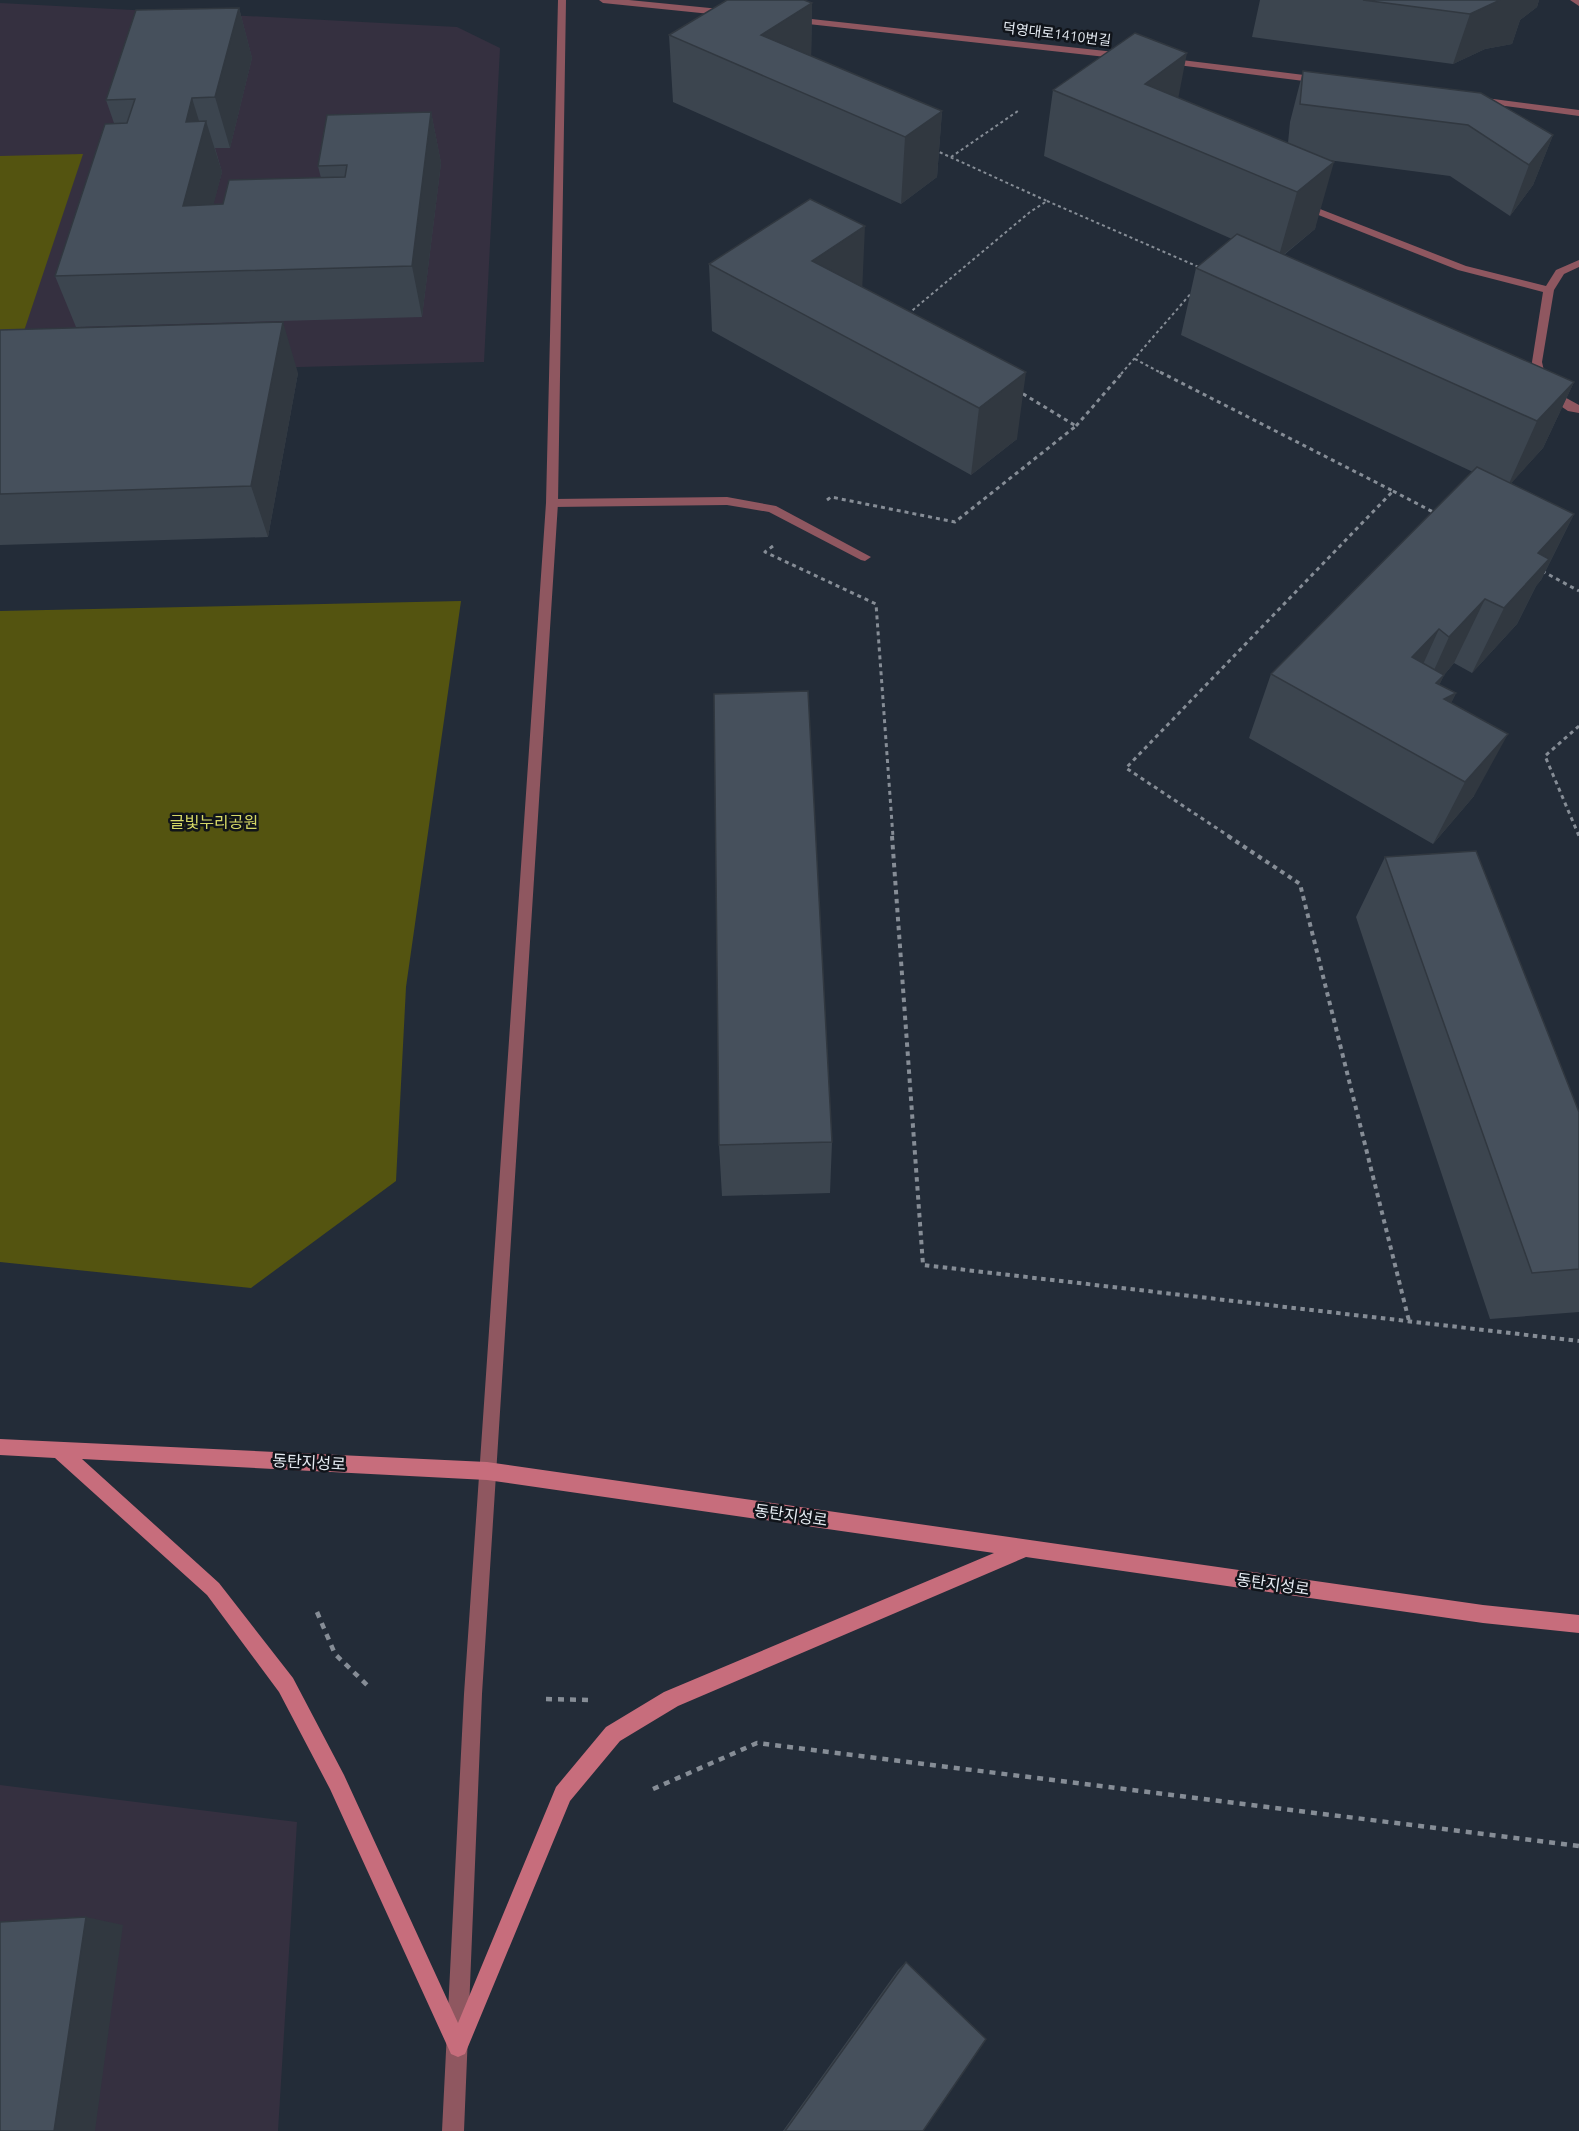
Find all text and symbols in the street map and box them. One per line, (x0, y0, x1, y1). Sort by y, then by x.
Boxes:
street label: 덕영대로1410번길 (1002, 19, 1112, 49)
park label: 글빛누리공원 (170, 813, 258, 831)
street label: 동탄지성로 (272, 1451, 346, 1473)
street label: 동탄지성로 (753, 1501, 829, 1529)
street label: 동탄지성로 (1235, 1570, 1311, 1598)

